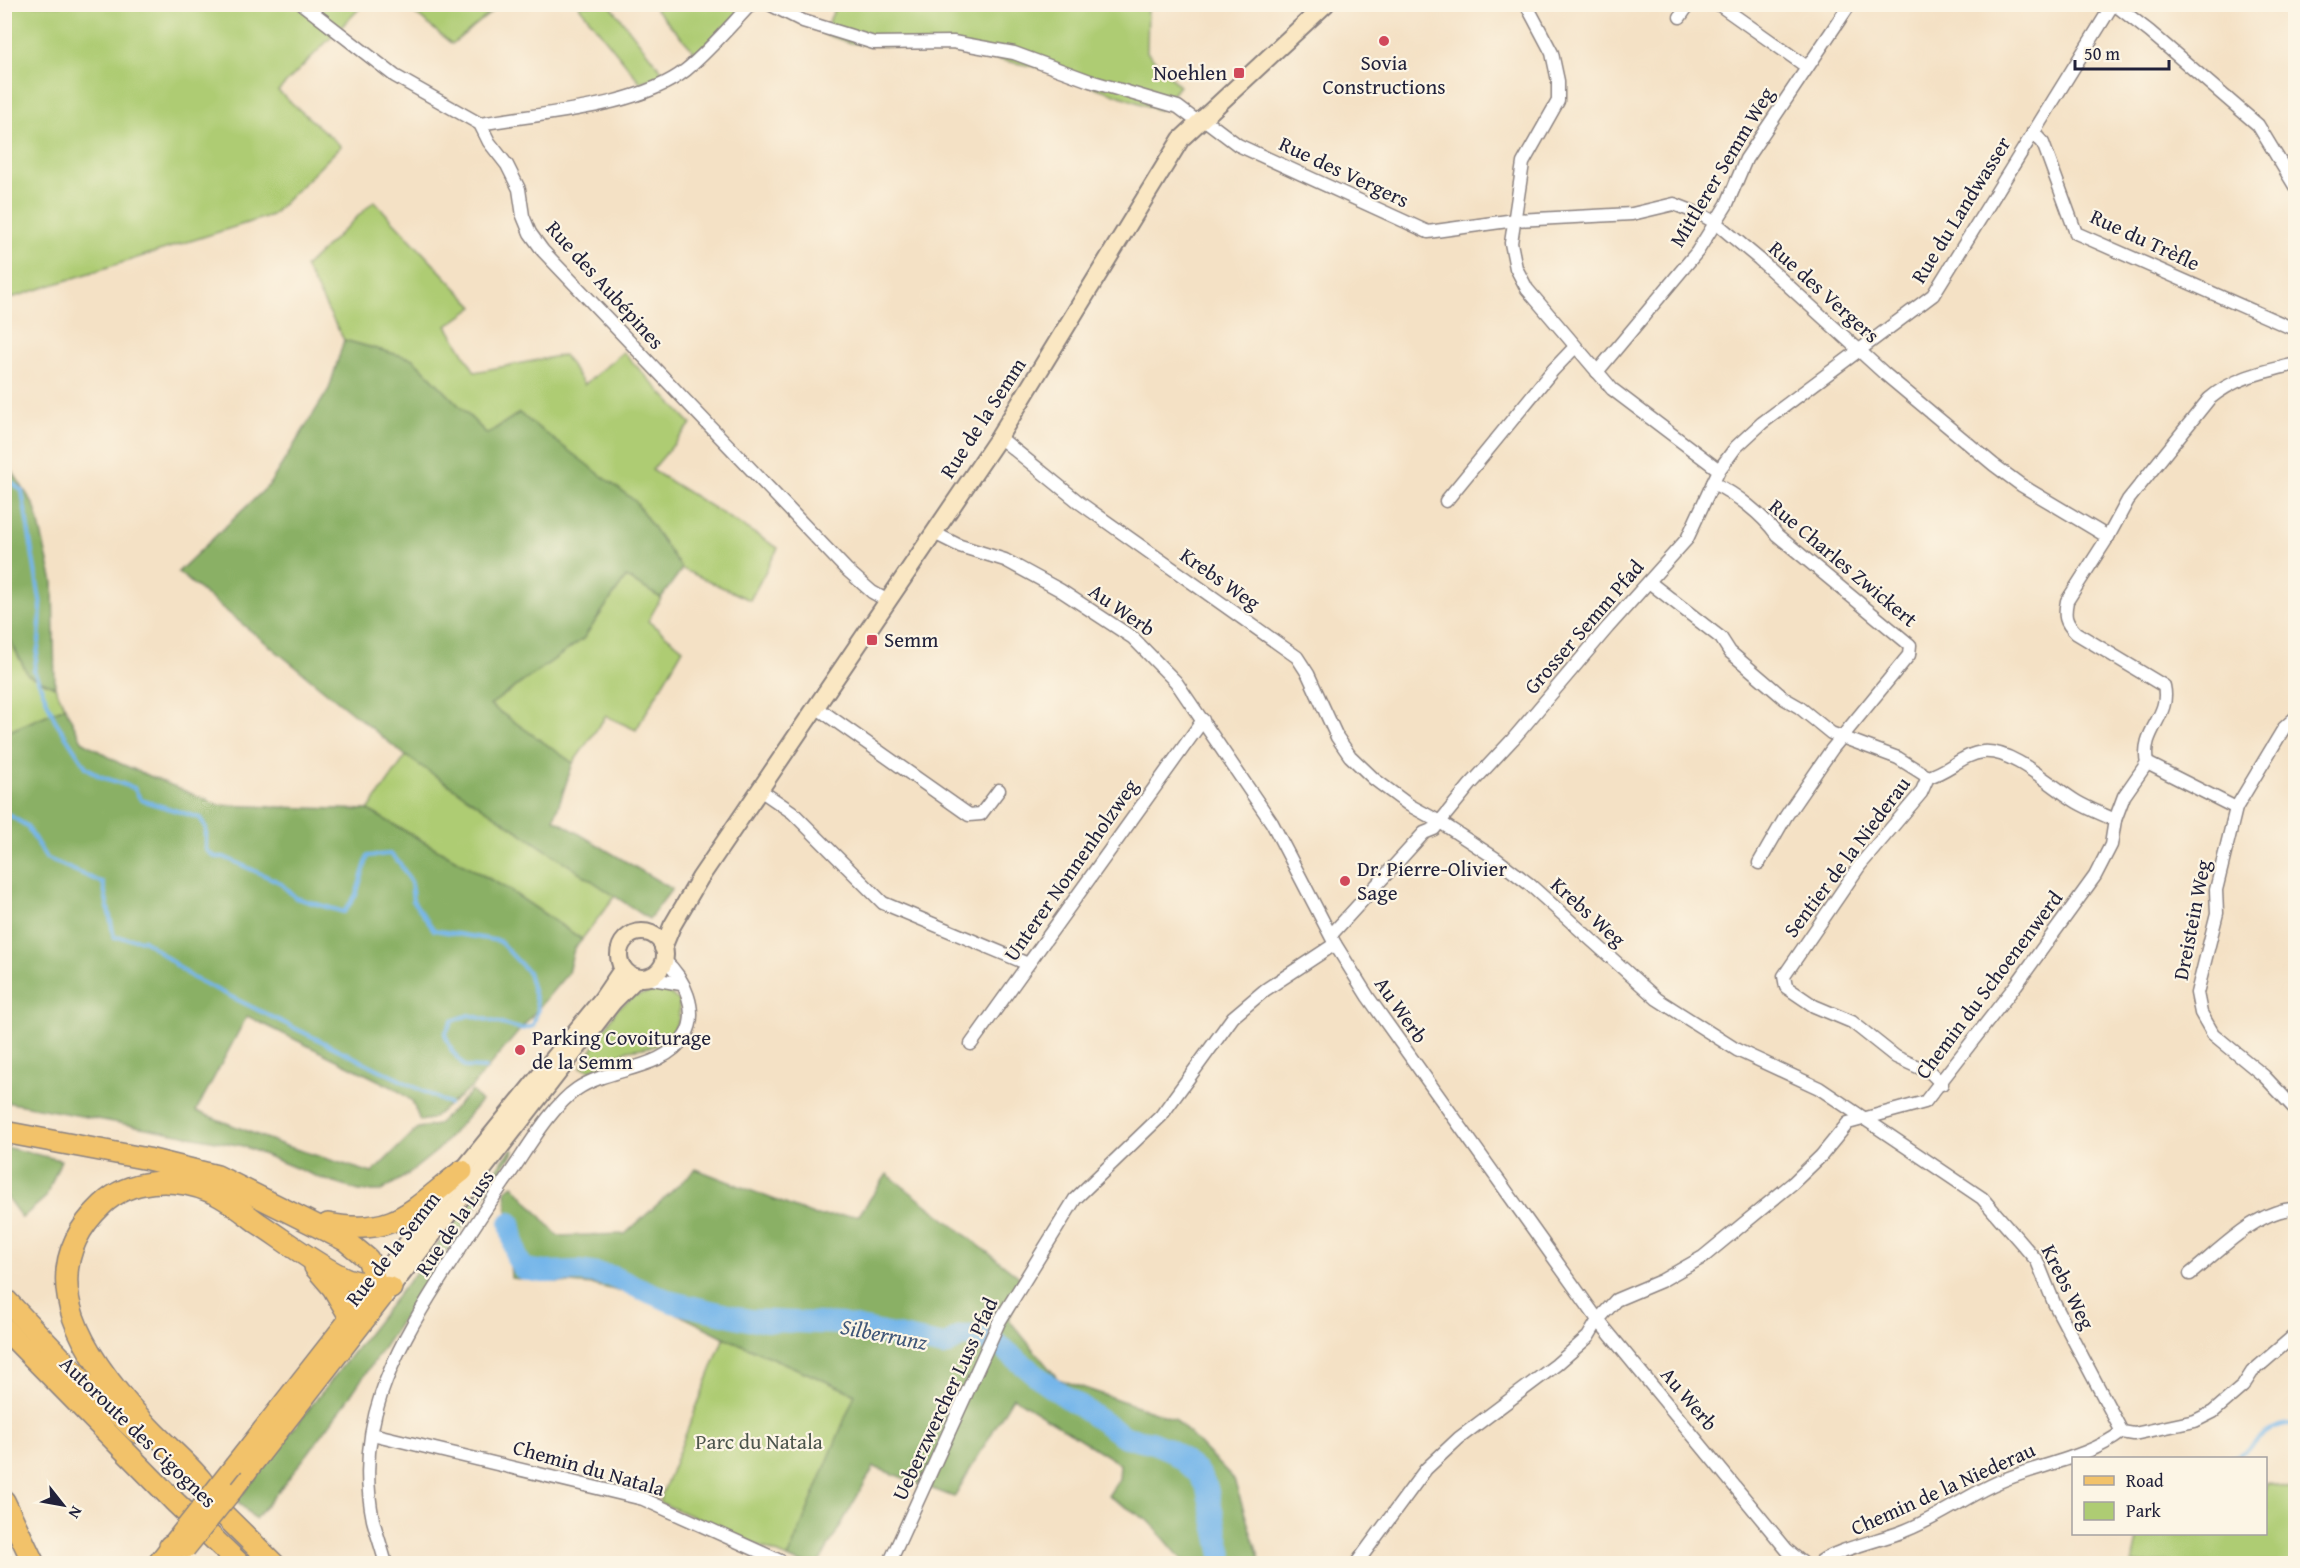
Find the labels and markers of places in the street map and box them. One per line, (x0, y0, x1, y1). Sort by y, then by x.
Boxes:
marker: Sovia Constructions (1377, 34, 1391, 48)
place label: Sovia Constructions (1322, 47, 1446, 102)
place label: Noehlen (1153, 57, 1227, 88)
marker: Noehlen (1232, 66, 1246, 80)
place label: Semm (884, 624, 938, 655)
marker: Semm (865, 633, 879, 647)
place label: Dr. Pierre-Olivier Sage (1357, 853, 1507, 908)
marker: Dr. Pierre-Olivier Sage (1338, 874, 1352, 888)
place label: Parking Covoiturage de la Semm (532, 1022, 711, 1077)
marker: Parking Covoiturage de la Semm (513, 1043, 527, 1057)

